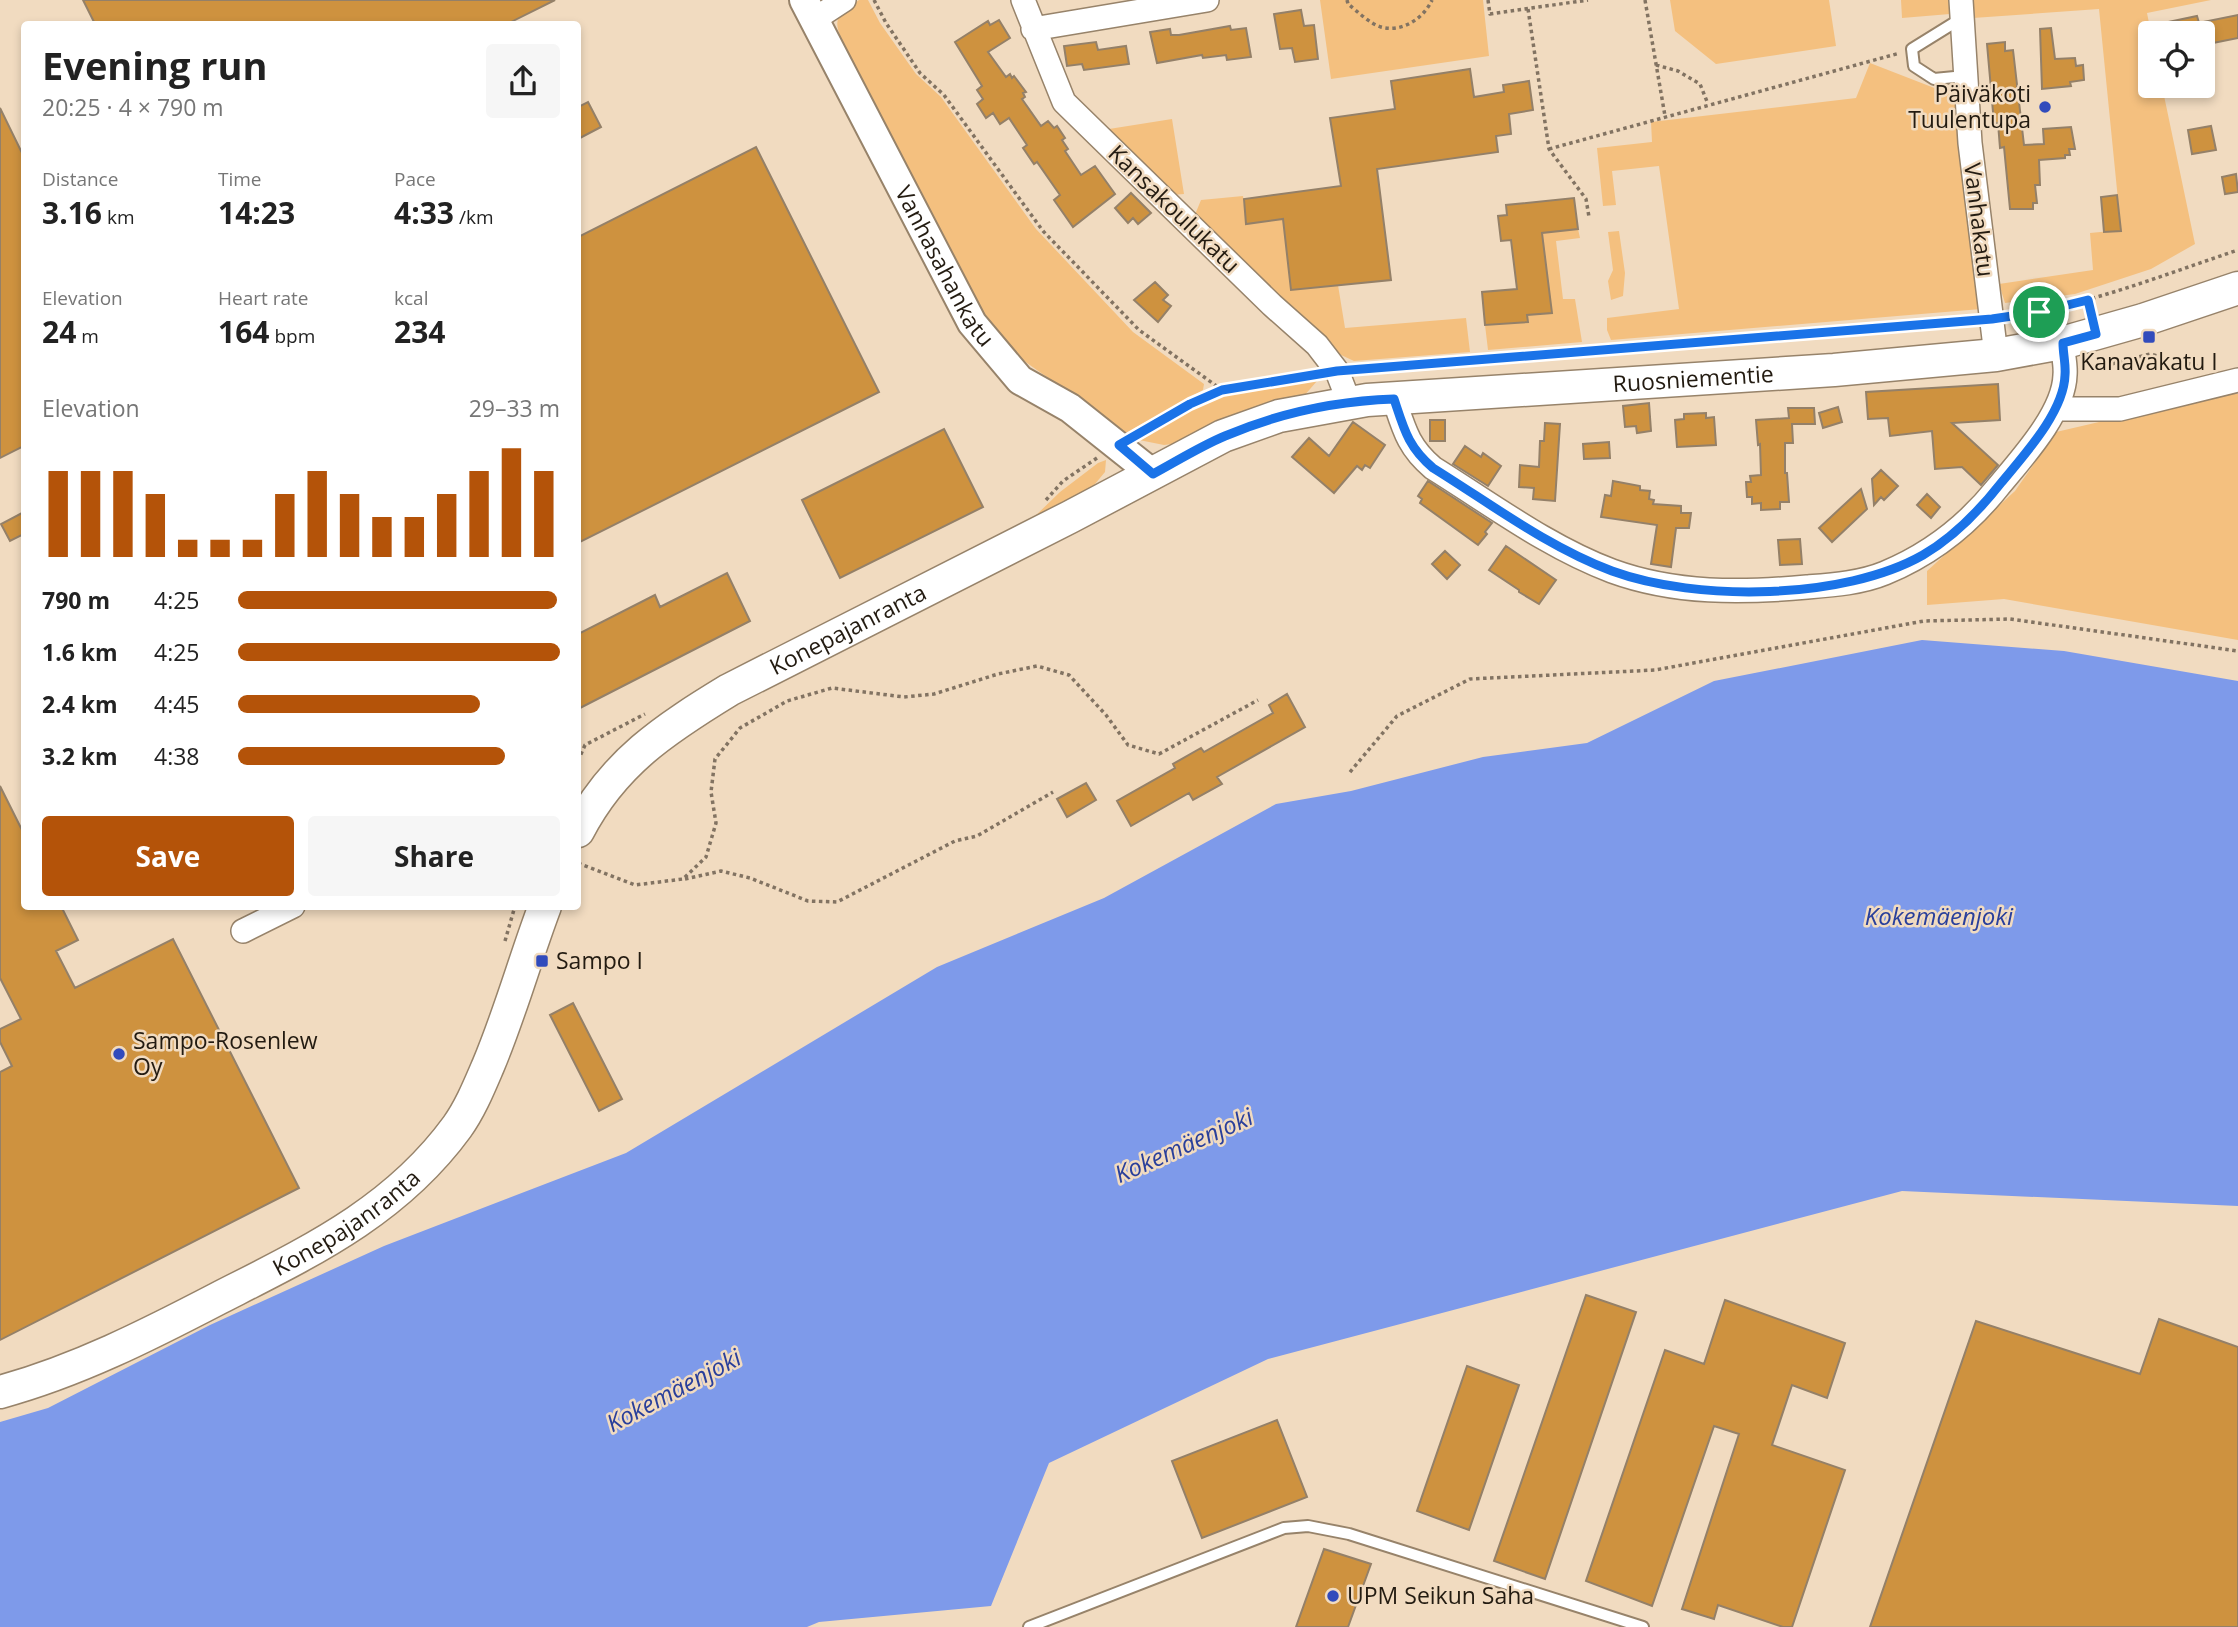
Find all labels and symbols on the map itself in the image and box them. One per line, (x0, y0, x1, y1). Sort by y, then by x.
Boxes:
place label: Päiväkoti Tuulentupa (1908, 77, 2031, 135)
marker: Päiväkoti Tuulentupa (2037, 99, 2053, 115)
street label: Kansakoulukatu (1102, 137, 1248, 279)
street label: Vanhakatu (1957, 161, 2003, 279)
street label: Vanhasahankatu (888, 180, 1002, 353)
pin (2009, 282, 2069, 342)
marker: Kanavakatu I (2141, 329, 2157, 345)
place label: Kanavakatu I (2080, 345, 2218, 377)
street label: Ruosniementie (1612, 357, 1775, 399)
street label: Konepajanranta (764, 576, 931, 682)
water label: Kokemäenjoki (1865, 899, 2014, 932)
place label: Sampo I (556, 944, 643, 976)
marker: Sampo I (534, 953, 550, 969)
place label: Sampo-Rosenlew Oy (133, 1024, 318, 1082)
marker: Sampo-Rosenlew Oy (111, 1046, 127, 1062)
water label: Kokemäenjoki (1109, 1099, 1259, 1190)
street label: Konepajanranta (267, 1161, 427, 1283)
water label: Kokemäenjoki (600, 1340, 747, 1439)
place label: UPM Seikun Saha (1347, 1579, 1534, 1611)
marker: UPM Seikun Saha (1325, 1588, 1341, 1604)

